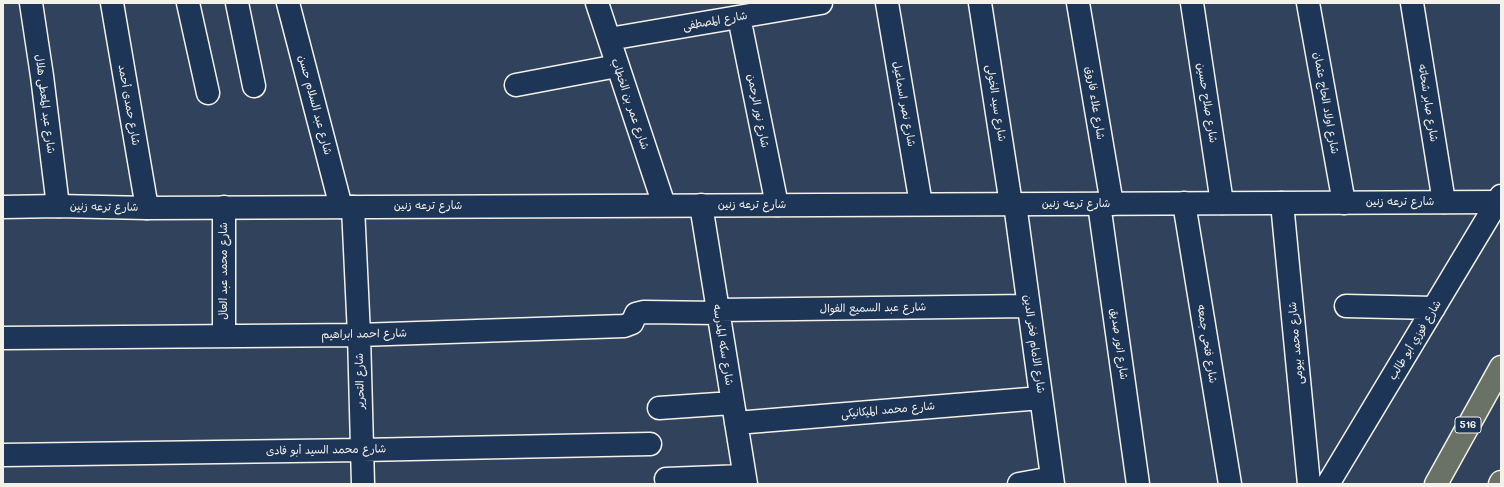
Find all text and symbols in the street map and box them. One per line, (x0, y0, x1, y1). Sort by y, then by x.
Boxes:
street label: شارع المصطفى (682, 9, 748, 33)
street label: شارع اولاد الحاج عثمان (1311, 51, 1341, 155)
street label: شارع عبد المعطى هلال (32, 54, 58, 154)
street label: شارع عبد السلام حسن (295, 54, 335, 156)
street label: شارع عمر بن الخطاب (608, 57, 652, 151)
street label: شارع نصر اسماعيل (890, 60, 918, 148)
street label: شارع صلاح حسين (1194, 62, 1220, 144)
street label: شارع صابر شحاته (1415, 63, 1441, 143)
street label: شارع حمدى أحمد (115, 64, 143, 146)
street label: شارع سيد الخولى (983, 64, 1009, 142)
street label: شارع علاء فاروق (1083, 65, 1107, 141)
street label: شارع نور الرحمن (744, 73, 772, 149)
street label: شارع ترعه زنين (1366, 195, 1434, 209)
street label: شارع ترعه زنين (1042, 197, 1110, 211)
street label: شارع ترعه زنين (718, 198, 786, 212)
street label: شارع ترعه زنين (394, 199, 462, 213)
street label: شارع ترعه زنين (70, 200, 138, 214)
street label: شارع محمد عبد العال (217, 222, 231, 320)
street label: شارع الامام فخر الدين (1021, 294, 1047, 394)
street label: شارع فوزي أبو طالب (1386, 298, 1444, 382)
street label: شارع عبد السميع الفوال (820, 300, 926, 316)
street label: شارع محمد بيومى (1286, 301, 1306, 385)
street label: شارع سكه المدرسه (710, 303, 736, 387)
street label: شارع فتحى جمعه (1194, 304, 1220, 384)
street label: شارع انور صديق (1107, 307, 1131, 381)
street label: شارع احمد ابراهيم (321, 327, 407, 341)
street label: شارع التحرير (353, 353, 367, 409)
street label: شارع محمد الميكانيكى (840, 399, 936, 421)
road number: 516 (1455, 417, 1481, 433)
street label: شارع محمد السيد أبو فادى (266, 442, 386, 458)

